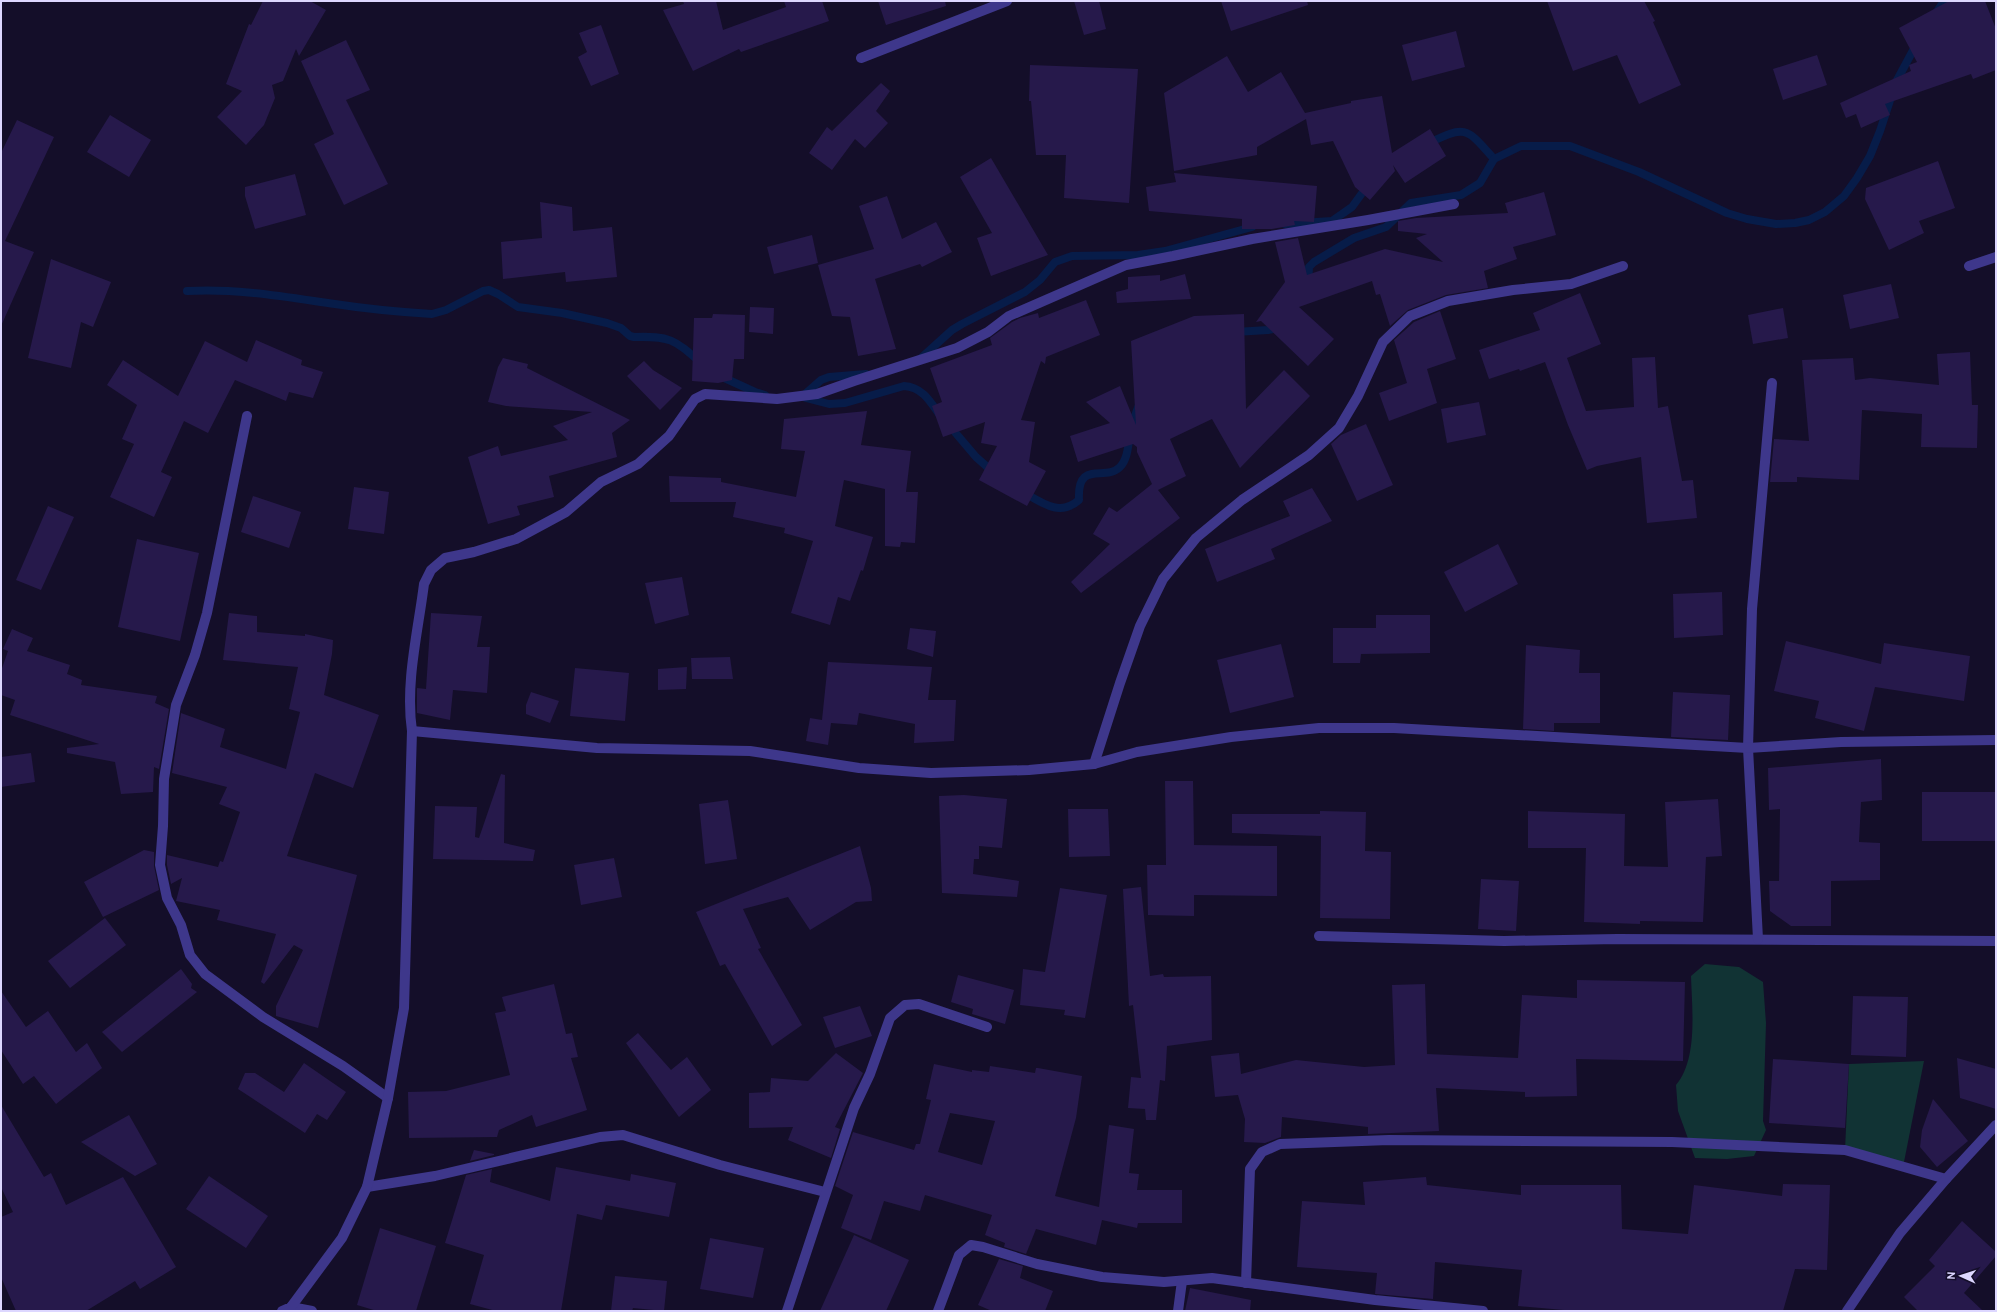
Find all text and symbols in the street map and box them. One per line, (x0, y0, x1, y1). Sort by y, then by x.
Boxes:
north arrow (1941, 1256, 1981, 1296)
text: N (1945, 1271, 1959, 1280)

